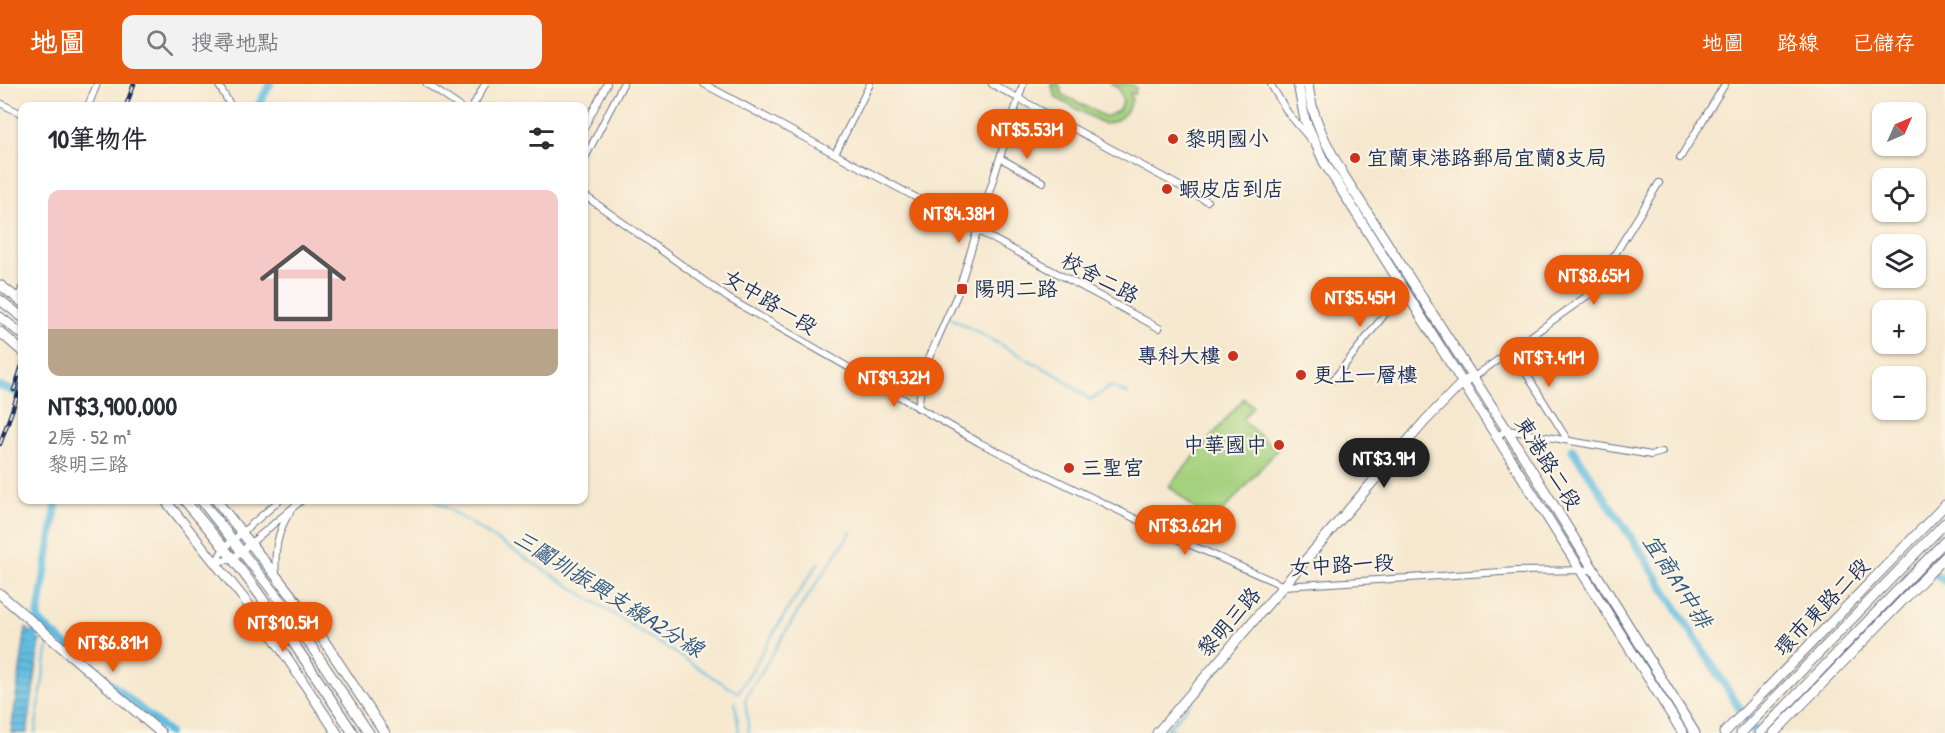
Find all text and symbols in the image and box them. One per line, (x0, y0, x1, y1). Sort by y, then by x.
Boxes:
search box (122, 15, 542, 69)
text: 地圖 (30, 23, 86, 61)
icon: search (143, 26, 176, 59)
text: 搜尋地點 (191, 27, 279, 57)
text: 地圖 (1702, 28, 1744, 57)
text: 路線 (1777, 28, 1819, 57)
text: 已儲存 (1852, 28, 1915, 57)
north arrow (1872, 102, 1926, 156)
map controls (1872, 102, 1926, 420)
pin: NT$5.53M (965, 109, 1089, 160)
text: NT$5.53M (991, 115, 1063, 142)
text: 10筆物件 (48, 121, 147, 156)
icon: filters (525, 122, 558, 155)
place label: 黎明國小 (1185, 124, 1269, 153)
marker: 黎明國小 (1166, 132, 1180, 146)
place label: 宜蘭東港路郵局宜蘭8支局 (1367, 143, 1607, 172)
marker: 宜蘭東港路郵局宜蘭8支局 (1348, 151, 1362, 165)
button: locate (1872, 168, 1926, 222)
place label: 蝦皮店到店 (1179, 174, 1284, 203)
marker: 蝦皮店到店 (1160, 182, 1174, 196)
pin: NT$4.38M (897, 193, 1021, 244)
text: NT$4.38M (923, 199, 995, 226)
icon: home (249, 229, 357, 337)
button: layers (1872, 234, 1926, 288)
street label: 校舍二路 (1056, 245, 1144, 310)
pin: NT$8.65M (1532, 255, 1656, 306)
text: NT$8.65M (1558, 261, 1630, 288)
street label: 女中路一段 (718, 262, 823, 341)
place label: 陽明二路 (974, 274, 1058, 303)
pin: NT$5.45M (1298, 277, 1422, 328)
marker: 陽明二路 (955, 282, 969, 296)
text: NT$5.45M (1325, 283, 1395, 310)
button: + (1872, 300, 1926, 354)
pin: NT$7.41M (1487, 337, 1611, 388)
place label: 專科大樓 (1137, 341, 1221, 370)
text: NT$7.41M (1514, 343, 1584, 370)
marker: 專科大樓 (1226, 349, 1240, 363)
pin: NT$9.32M (832, 357, 956, 408)
place label: 更上一層樓 (1313, 360, 1418, 389)
text: NT$9.32M (858, 363, 930, 390)
button: − (1872, 366, 1926, 420)
marker: 更上一層樓 (1294, 368, 1308, 382)
text: NT$3,900,000 (48, 388, 177, 423)
street label: 東港路二段 (1508, 411, 1589, 515)
text: 2房 · 52 m² (48, 423, 131, 450)
place label: 中華國中 (1183, 430, 1267, 459)
marker: 中華國中 (1272, 438, 1286, 452)
pin: NT$3.9M (1329, 438, 1439, 489)
text: NT$3.9M (1353, 444, 1415, 471)
text: 黎明三路 (48, 450, 128, 477)
place label: 三聖宮 (1081, 453, 1144, 482)
marker: 三聖宮 (1062, 461, 1076, 475)
pin: NT$3.62M (1123, 505, 1247, 556)
text: NT$3.62M (1149, 511, 1221, 538)
water label: 三鬮圳振興支線A2分線 (508, 522, 711, 664)
water label: 宜商A1中排 (1636, 528, 1721, 636)
street label: 女中路一段 (1289, 547, 1395, 582)
street label: 環市東路二段 (1767, 551, 1876, 662)
street label: 黎明三路 (1190, 580, 1267, 663)
pin: NT$10.5M (221, 602, 345, 653)
text: NT$10.5M (248, 608, 319, 635)
pin: NT$6.81M (51, 622, 175, 673)
text: NT$6.81M (78, 628, 148, 655)

